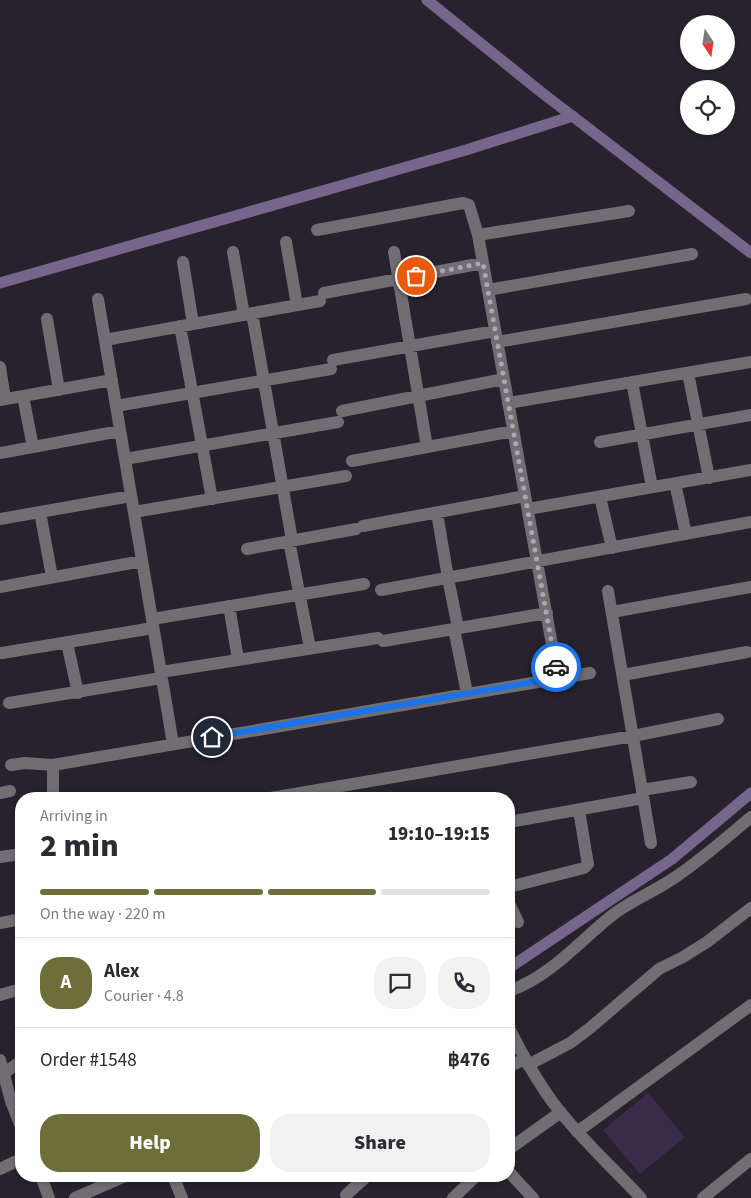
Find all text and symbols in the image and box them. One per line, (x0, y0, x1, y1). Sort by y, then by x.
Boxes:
north arrow (680, 15, 735, 70)
map controls (680, 15, 735, 135)
button: locate (680, 80, 735, 135)
pin (395, 255, 437, 297)
icon: bag (402, 262, 430, 290)
courier (531, 642, 581, 692)
icon: car (542, 653, 570, 681)
pin (191, 716, 233, 758)
icon: home (198, 723, 226, 751)
text: Arriving in (40, 805, 108, 827)
text: 19:10–19:15 (388, 821, 490, 848)
text: 2 min (40, 823, 119, 869)
text: On the way · 220 m (40, 903, 165, 925)
button: chat (374, 957, 426, 1009)
button: phone (438, 957, 490, 1009)
text: Alex (104, 958, 140, 985)
text: A (61, 969, 71, 996)
text: Courier · 4.8 (104, 985, 184, 1007)
text: Order #1548 (40, 1047, 137, 1074)
text: ฿476 (448, 1047, 490, 1074)
button: Help (40, 1114, 260, 1172)
button: Share (270, 1114, 490, 1172)

